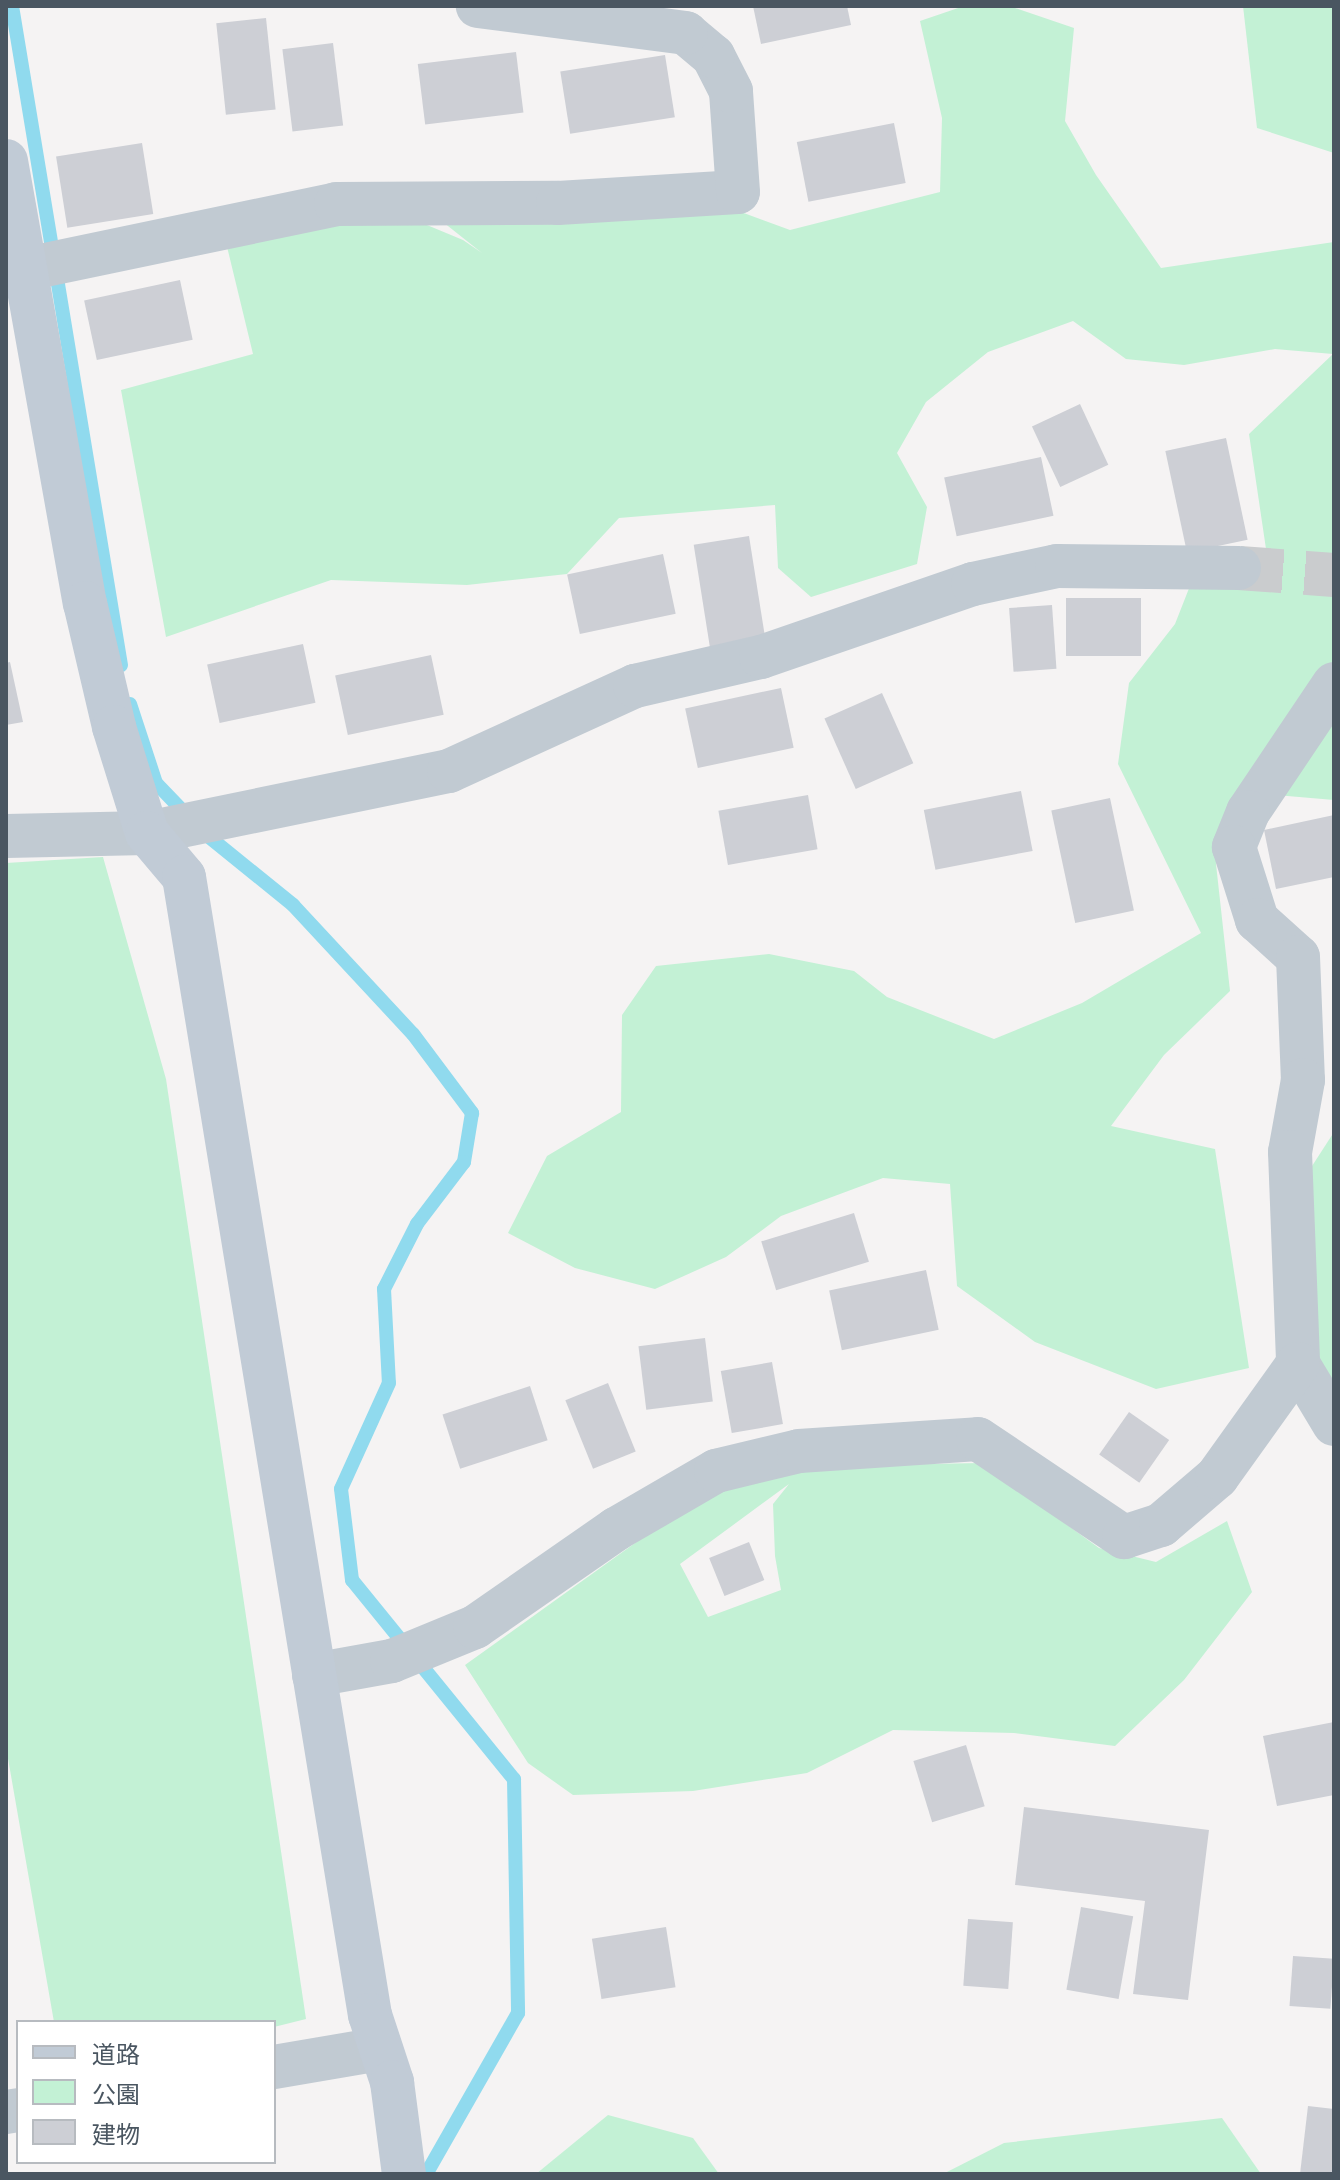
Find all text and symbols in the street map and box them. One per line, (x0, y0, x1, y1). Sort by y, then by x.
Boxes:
legend (16, 2020, 276, 2164)
text: 道路 (92, 2039, 140, 2068)
text: 公園 (92, 2079, 140, 2108)
text: 建物 (92, 2119, 140, 2148)

